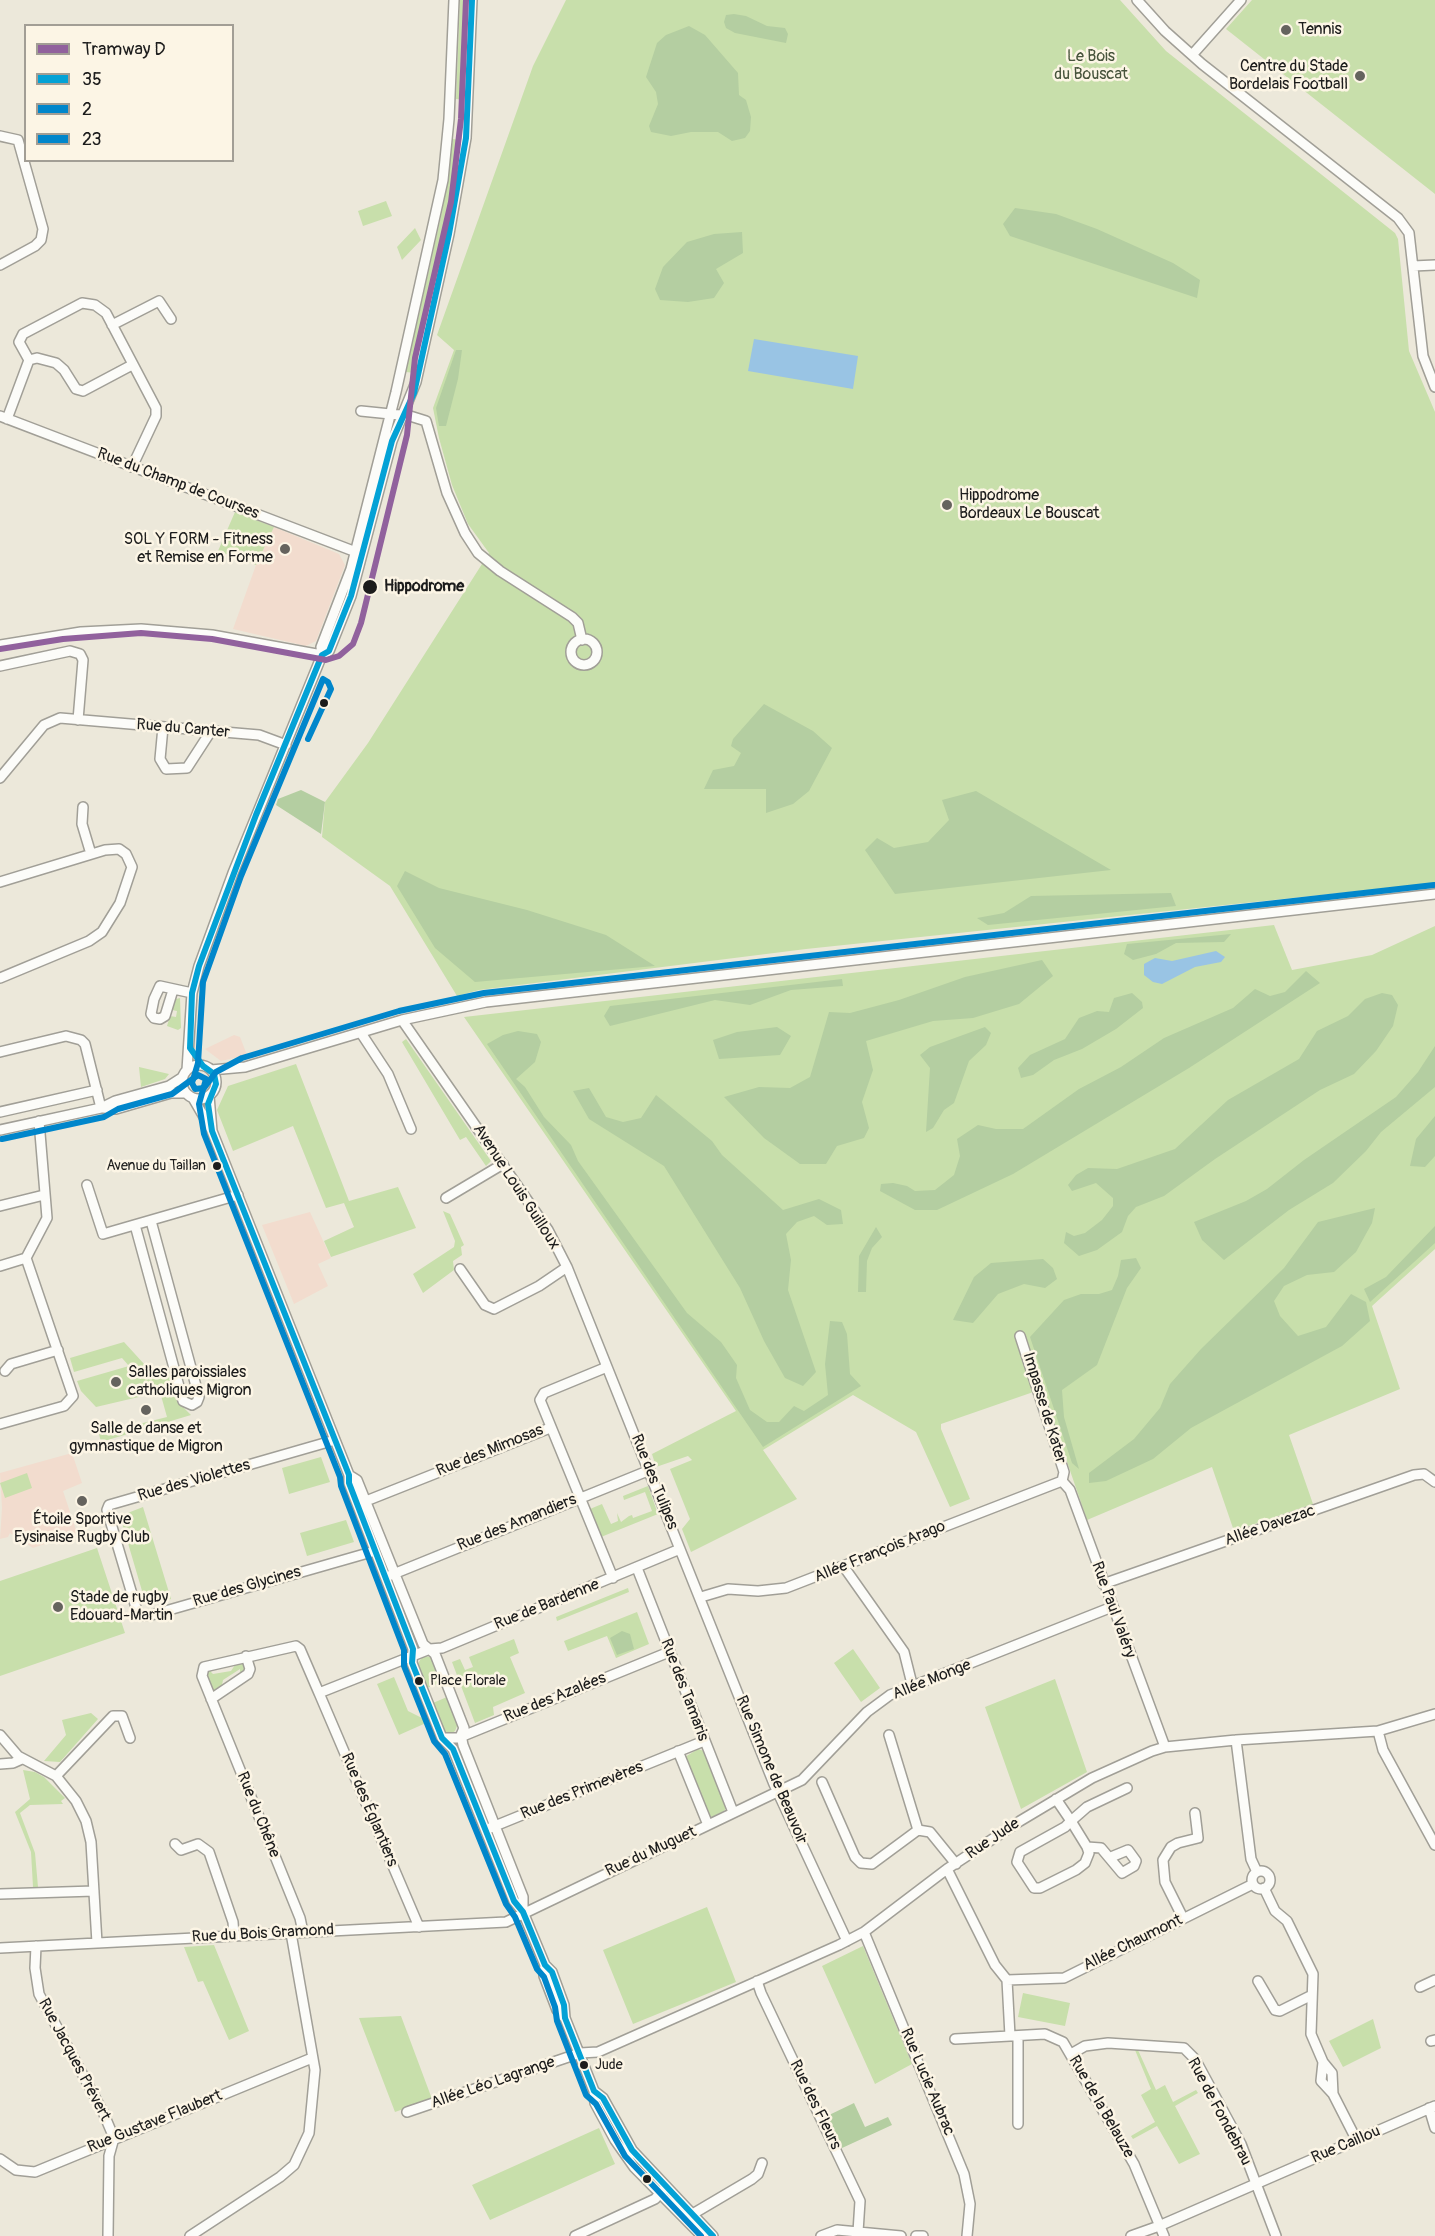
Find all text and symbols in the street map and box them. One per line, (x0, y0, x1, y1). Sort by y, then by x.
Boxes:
place label: Tennis (1298, 20, 1342, 40)
marker: Tennis (1279, 23, 1293, 37)
legend (24, 24, 234, 162)
text: Tramway D (82, 38, 166, 61)
park label: Le Bois du Bouscat (1054, 47, 1128, 85)
place label: Centre du Stade Bordelais Football (1229, 57, 1348, 95)
text: 35 (82, 68, 102, 91)
marker: Centre du Stade Bordelais Football (1353, 69, 1367, 83)
text: 2 (82, 98, 92, 121)
text: 23 (82, 128, 102, 151)
street label: Rue du Champ de Courses (94, 444, 262, 524)
place label: Hippodrome Bordeaux Le Bouscat (959, 486, 1099, 524)
marker: Hippodrome Bordeaux Le Bouscat (940, 498, 954, 512)
place label: SOL Y FORM - Fitness et Remise en Forme (124, 530, 273, 568)
marker: SOL Y FORM - Fitness et Remise en Forme (278, 542, 292, 556)
place label: Hippodrome (384, 577, 464, 597)
marker: Hippodrome (361, 578, 379, 596)
unlabelled marker (318, 697, 330, 709)
street label: Rue du Canter (135, 715, 231, 743)
street label: Avenue Louis Guilloux (468, 1121, 564, 1253)
place label: Avenue du Taillan (106, 1158, 206, 1174)
marker: Avenue du Taillan (211, 1160, 223, 1172)
street label: Impasse de Kater (1018, 1350, 1070, 1466)
place label: Salles paroissiales catholiques Migron (128, 1363, 252, 1401)
marker: Salles paroissiales catholiques Migron (109, 1375, 123, 1389)
marker: Salle de danse et gymnastique de Migron (139, 1403, 153, 1417)
place label: Salle de danse et gymnastique de Migron (69, 1419, 223, 1457)
street label: Rue des Mimosas (434, 1421, 546, 1481)
street label: Rue des Tulipes (626, 1432, 682, 1532)
street label: Rue des Violettes (136, 1456, 252, 1506)
street label: Rue des Amandiers (455, 1490, 579, 1556)
marker: Étoile Sportive Eysinaise Rugby Club (75, 1494, 89, 1508)
street label: Allée Davezac (1222, 1502, 1318, 1550)
place label: Étoile Sportive Eysinaise Rugby Club (14, 1510, 150, 1548)
street label: Allée François Arago (812, 1517, 948, 1587)
street label: Rue Paul Valéry (1087, 1559, 1139, 1661)
street label: Rue des Glycines (191, 1562, 303, 1612)
street label: Rue de Bardenne (492, 1575, 602, 1635)
place label: Stade de rugby Edouard-Martin (70, 1588, 173, 1626)
marker: Stade de rugby Edouard-Martin (51, 1600, 65, 1614)
street label: Rue des Tamaris (656, 1636, 712, 1744)
street label: Allée Monge (890, 1656, 974, 1704)
street label: Rue des Azalées (501, 1669, 609, 1727)
place label: Place Florale (430, 1673, 506, 1689)
marker: Place Florale (413, 1675, 425, 1687)
street label: Rue Simone de Beauvoir (731, 1693, 811, 1847)
street label: Rue des Églantiers (336, 1750, 402, 1870)
street label: Rue des Primevères (518, 1758, 646, 1824)
street label: Rue du Chêne (232, 1769, 284, 1861)
street label: Rue Jude (963, 1814, 1023, 1864)
street label: Rue du Muguet (603, 1823, 699, 1881)
street label: Allée Chaumont (1080, 1911, 1186, 1975)
street label: Rue du Bois Gramond (191, 1921, 335, 1947)
street label: Rue Jacques Prévert (34, 1995, 114, 2125)
street label: Rue Lucie Aubrac (896, 2025, 958, 2139)
street label: Rue de la Belauze (1064, 2052, 1138, 2162)
street label: Allée Léo Lagrange (429, 2053, 557, 2113)
street label: Rue de Fondebrau (1183, 2055, 1255, 2169)
place label: Jude (595, 2057, 623, 2073)
street label: Rue des Fleurs (785, 2057, 845, 2153)
marker: Jude (578, 2059, 590, 2071)
street label: Rue Gustave Flaubert (85, 2086, 225, 2158)
street label: Rue Caillou (1309, 2122, 1383, 2168)
unlabelled marker (641, 2173, 653, 2185)

